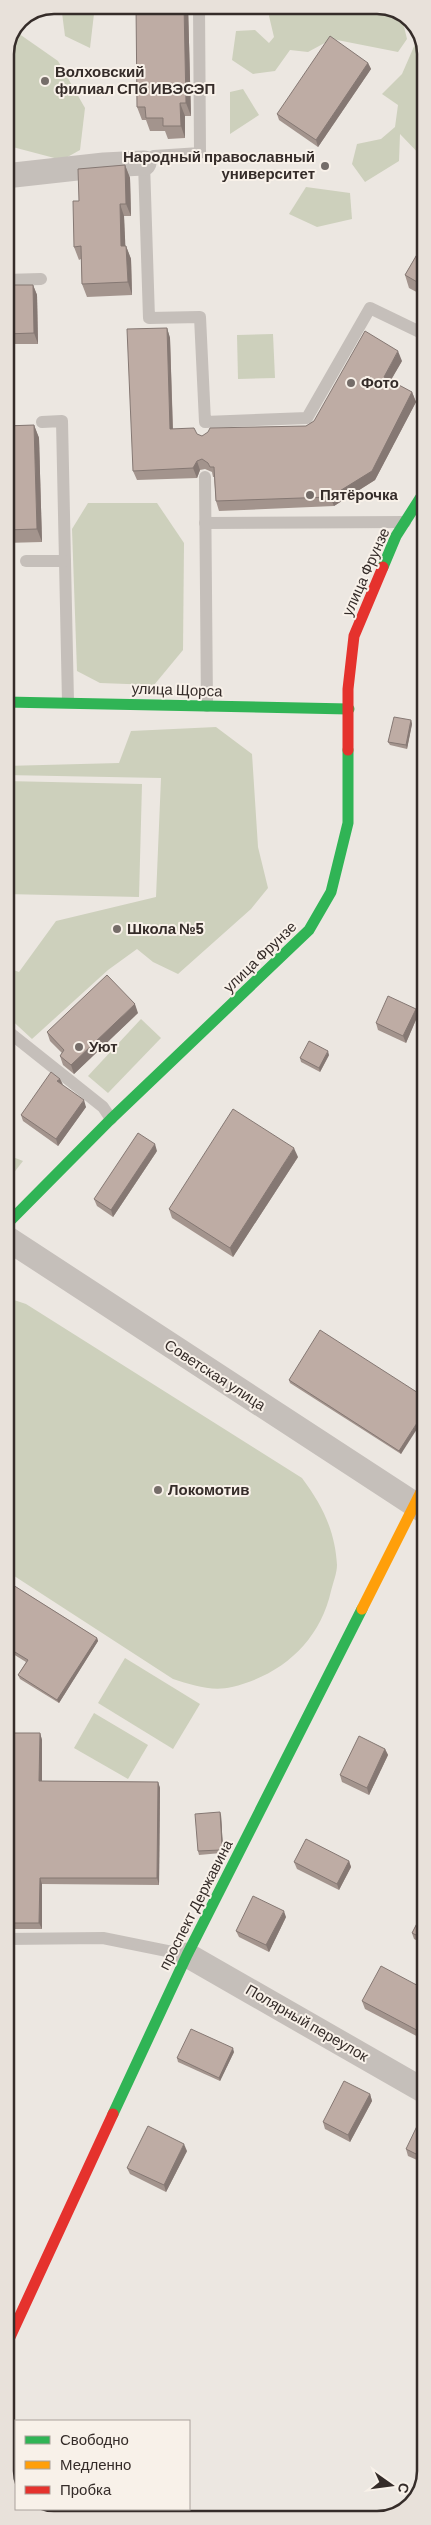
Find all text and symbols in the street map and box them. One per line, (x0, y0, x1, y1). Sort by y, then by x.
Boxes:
place label: Волховский филиал СПб ИВЭСЭП (55, 62, 215, 97)
marker: Волховский филиал СПб ИВЭСЭП (39, 75, 51, 87)
place label: Народный православный университет (123, 147, 315, 182)
marker: Народный православный университет (319, 160, 331, 172)
place label: Фото (361, 373, 399, 391)
marker: Фото (345, 377, 357, 389)
place label: Пятёрочка (320, 485, 398, 503)
marker: Пятёрочка (304, 489, 316, 501)
street label: улица Фрунзе (338, 525, 393, 618)
street label: улица Щорса (131, 678, 223, 700)
street label: улица Фрунзе (219, 917, 300, 996)
place label: Школа №5 (127, 919, 204, 937)
marker: Школа №5 (111, 923, 123, 935)
place label: Уют (89, 1037, 118, 1055)
marker: Уют (73, 1041, 85, 1053)
street label: Советская улица (162, 1335, 270, 1414)
place label: Локомотив (168, 1480, 249, 1498)
marker: Локомотив (152, 1484, 164, 1496)
street label: проспект Державина (154, 1836, 236, 1973)
street label: Полярный переулок (243, 1980, 372, 2065)
legend (15, 2420, 190, 2510)
text: Свободно (60, 2430, 129, 2448)
text: Медленно (60, 2455, 131, 2473)
north arrow (366, 2460, 416, 2510)
text: Пробка (60, 2480, 112, 2498)
text: С (395, 2481, 414, 2495)

